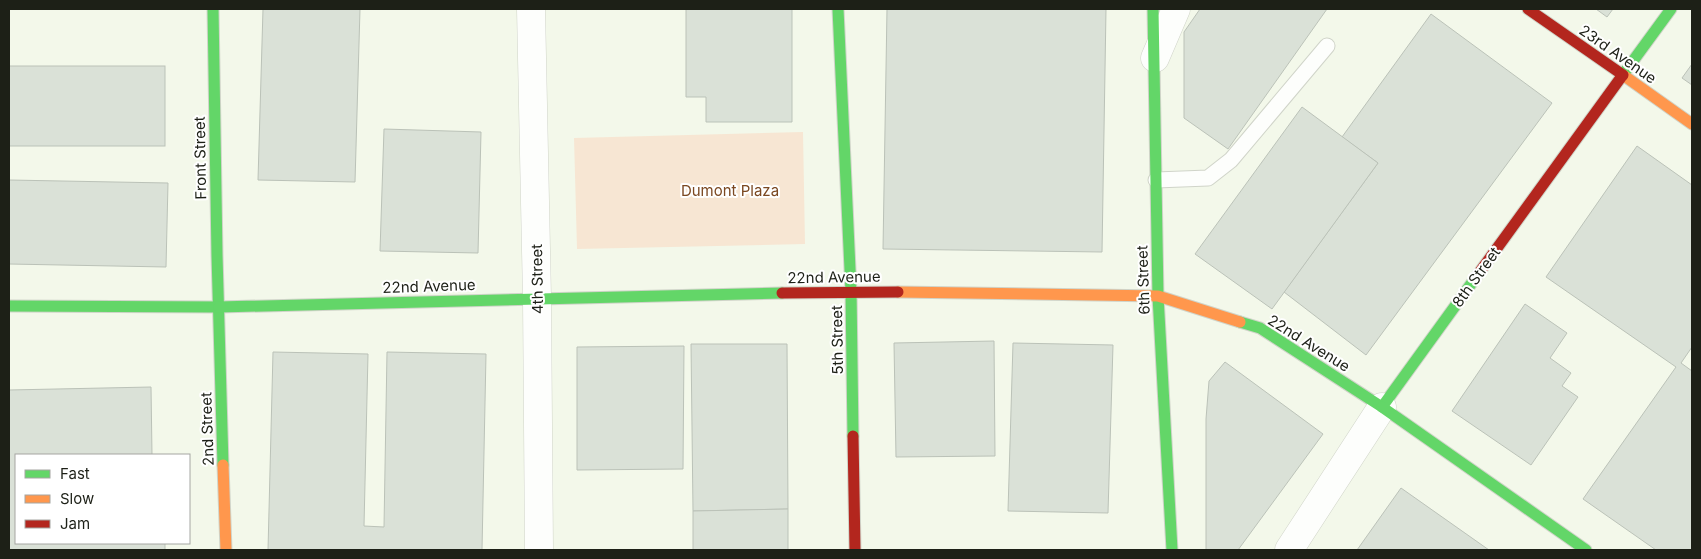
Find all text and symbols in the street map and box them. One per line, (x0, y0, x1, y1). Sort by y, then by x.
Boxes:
street label: 23rd Avenue (1576, 20, 1660, 88)
street label: Front Street (190, 116, 210, 200)
park label: Dumont Plaza (681, 181, 779, 200)
street label: 8th Street (1448, 243, 1504, 311)
street label: 4th Street (527, 244, 547, 314)
street label: 6th Street (1132, 245, 1154, 315)
street label: 22nd Avenue (787, 267, 881, 287)
street label: 22nd Avenue (382, 275, 476, 297)
street label: 5th Street (827, 305, 847, 375)
street label: 22nd Avenue (1264, 310, 1354, 376)
street label: 2nd Street (196, 392, 218, 466)
legend (15, 454, 190, 544)
text: Fast (60, 464, 90, 483)
text: Slow (60, 489, 94, 508)
text: Jam (60, 514, 90, 533)

